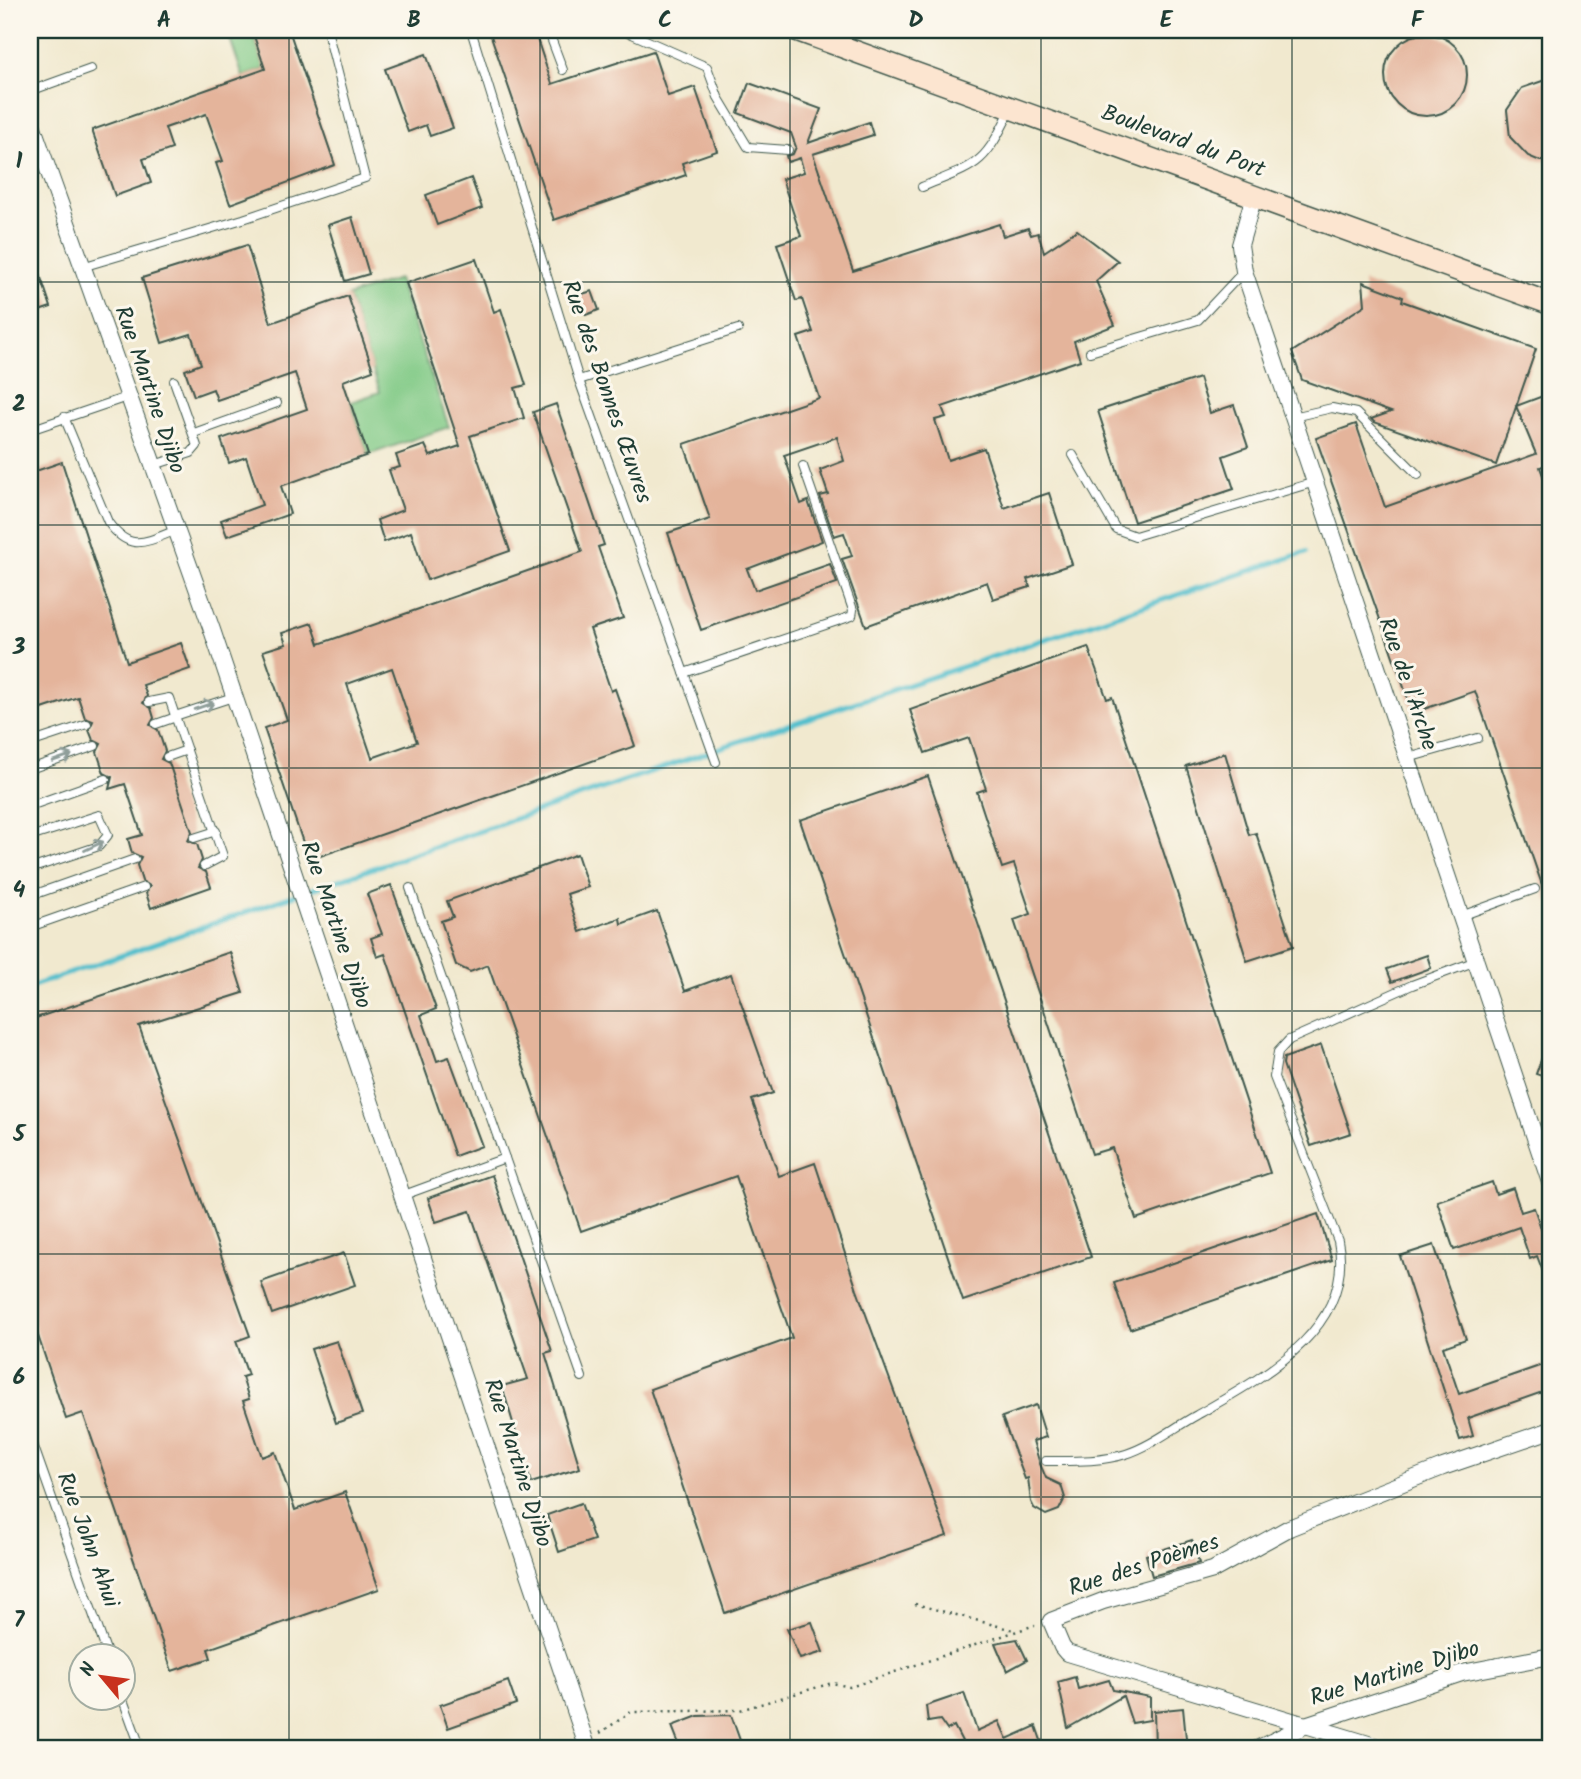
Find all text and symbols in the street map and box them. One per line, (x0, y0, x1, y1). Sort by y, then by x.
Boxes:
text: A (157, 3, 171, 39)
text: B (407, 3, 421, 39)
text: C (658, 3, 672, 39)
text: D (908, 3, 924, 39)
text: E (1160, 3, 1174, 39)
text: F (1411, 3, 1425, 39)
street label: Boulevard du Port (1096, 96, 1271, 189)
text: 1 (16, 144, 23, 180)
street label: Rue des Bonnes Œuvres (551, 275, 661, 509)
street label: Rue Martine Djibo (103, 301, 195, 479)
text: 2 (12, 387, 26, 423)
street label: Rue de l'Arche (1367, 613, 1447, 755)
text: 3 (12, 630, 26, 666)
one-way arrow (193, 699, 215, 711)
one-way arrow (51, 751, 73, 763)
street label: Rue Martine Djibo (289, 836, 381, 1014)
one-way arrow (83, 839, 104, 852)
text: 4 (13, 873, 26, 909)
text: 5 (12, 1117, 27, 1153)
text: 6 (13, 1360, 25, 1396)
street label: Rue Martine Djibo (473, 1374, 561, 1552)
street label: Rue John Ahui (46, 1467, 129, 1614)
street label: Rue des Poèmes (1064, 1525, 1224, 1607)
text: 7 (14, 1603, 26, 1639)
street label: Rue Martine Djibo (1306, 1631, 1484, 1717)
north arrow (66, 1642, 136, 1712)
text: N (73, 1657, 105, 1682)

